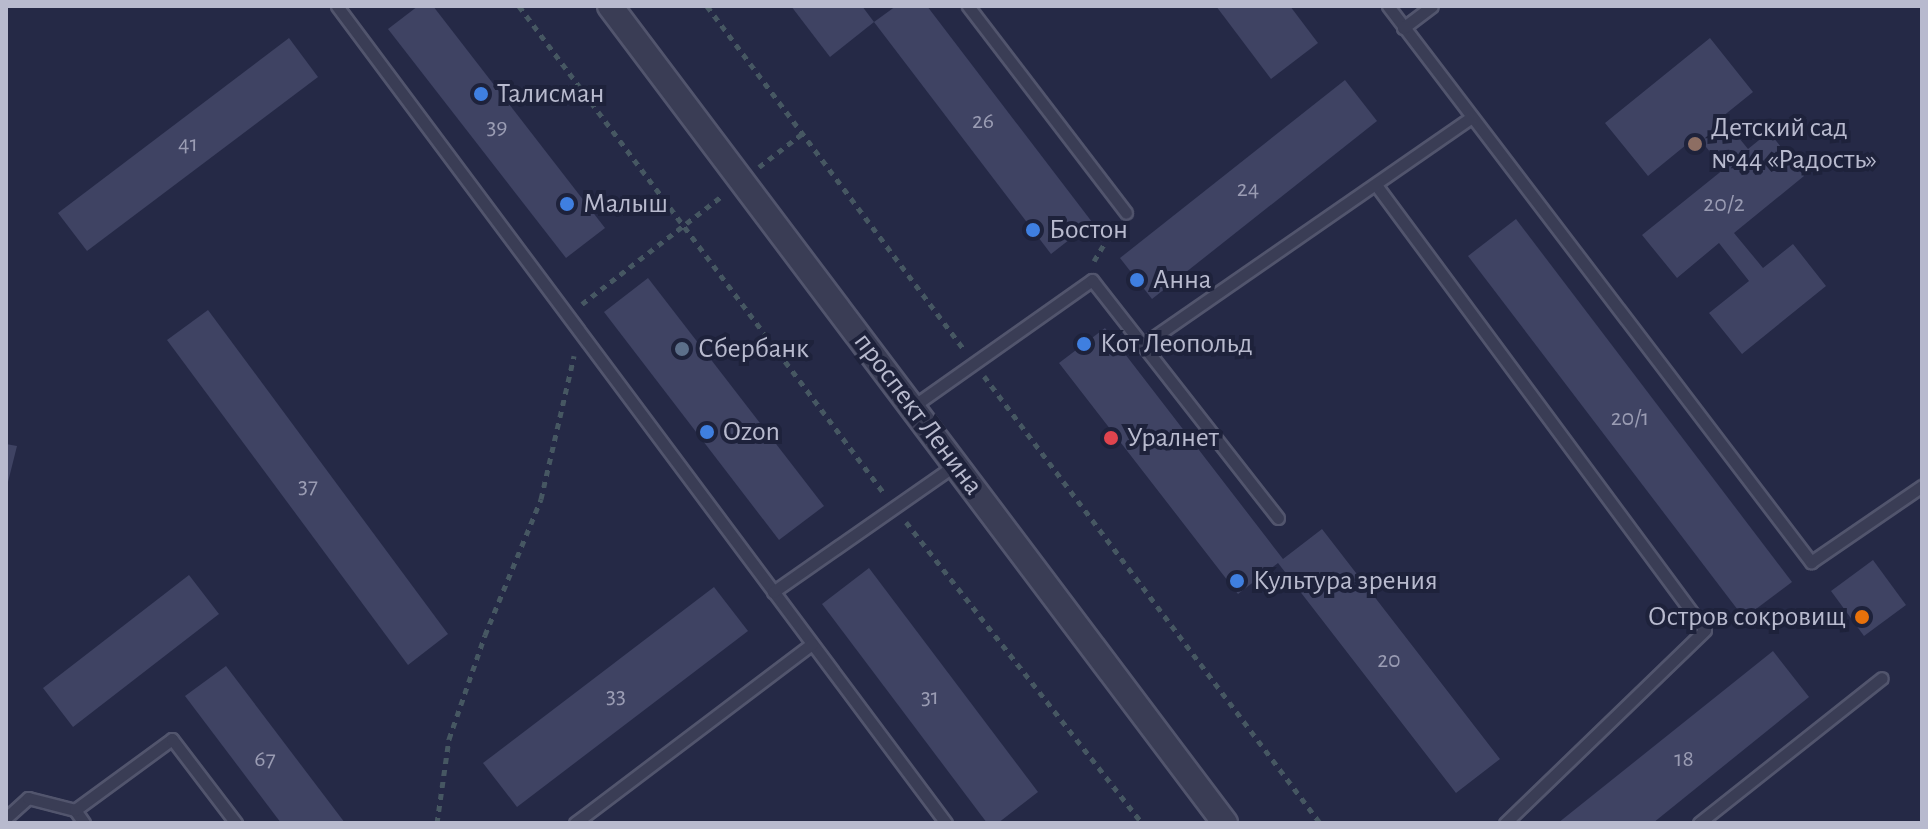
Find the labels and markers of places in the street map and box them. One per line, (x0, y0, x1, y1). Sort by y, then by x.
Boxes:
place label: Талисман (497, 77, 605, 111)
marker: Талисман (472, 85, 490, 103)
place label: Детский сад №44 «Радость» (1711, 111, 1877, 177)
marker: Детский сад №44 «Радость» (1686, 135, 1704, 153)
place label: Малыш (583, 187, 668, 221)
marker: Малыш (558, 195, 576, 213)
place label: Бостон (1049, 213, 1128, 247)
marker: Бостон (1024, 221, 1042, 239)
place label: Анна (1153, 263, 1212, 297)
marker: Анна (1128, 271, 1146, 289)
place label: Кот Леопольд (1100, 327, 1253, 361)
place label: Сбербанк (698, 332, 809, 366)
marker: Кот Леопольд (1075, 335, 1093, 353)
marker: Сбербанк (673, 340, 691, 358)
place label: Ozon (723, 415, 780, 449)
place label: Уралнет (1127, 421, 1219, 455)
marker: Ozon (698, 423, 716, 441)
marker: Уралнет (1102, 429, 1120, 447)
place label: Культура зрения (1253, 564, 1438, 598)
marker: Культура зрения (1228, 572, 1246, 590)
place label: Остров сокровищ (1648, 600, 1846, 634)
marker: Остров сокровищ (1853, 608, 1871, 626)

